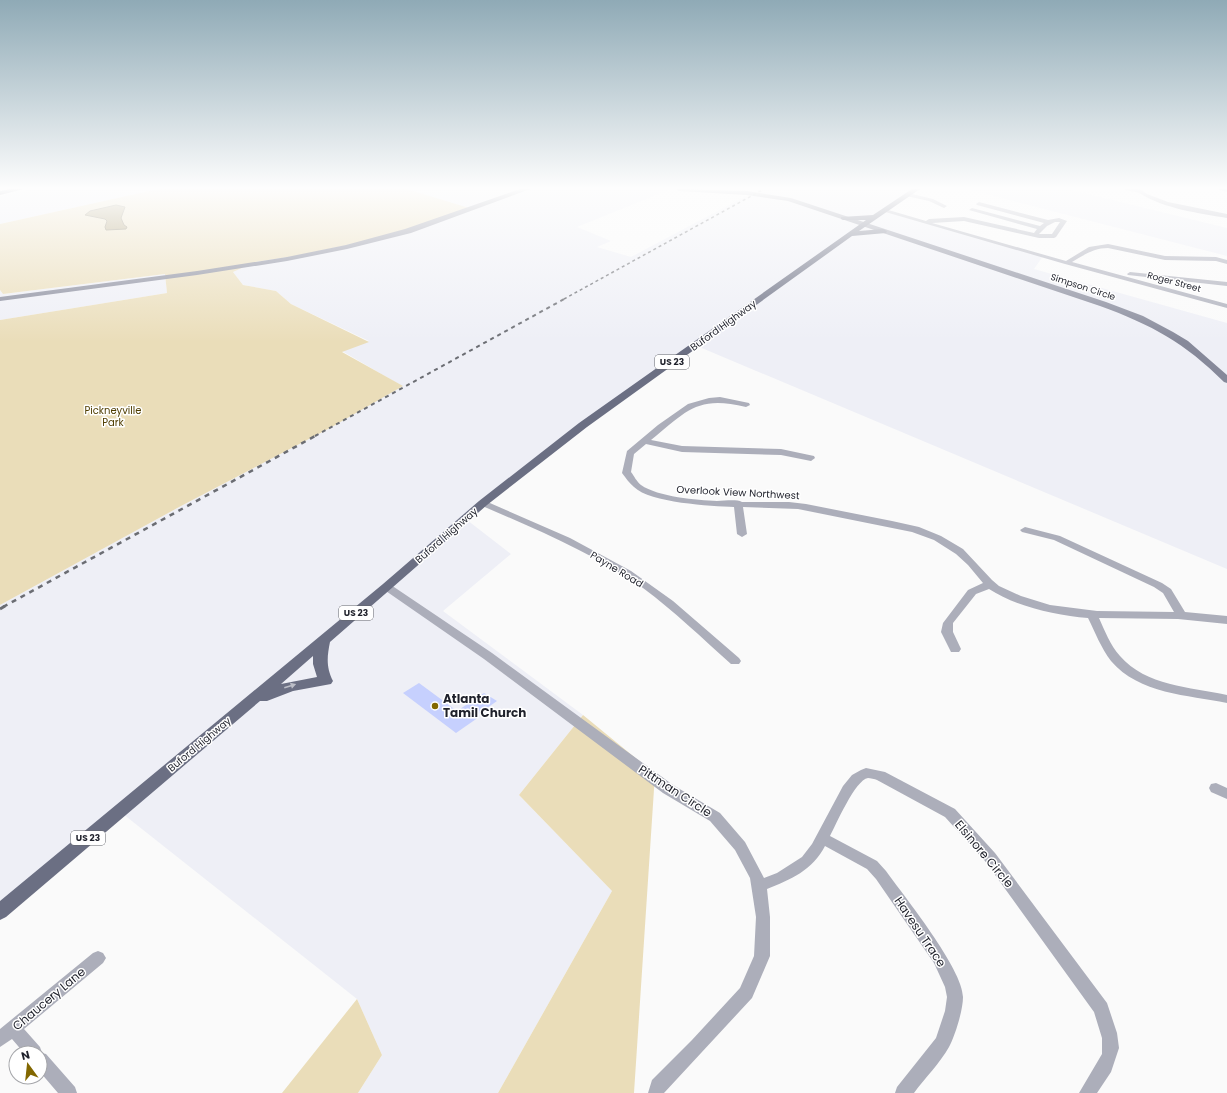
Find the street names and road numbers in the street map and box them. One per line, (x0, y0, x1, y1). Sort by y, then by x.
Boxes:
street label: Roger Street (1146, 269, 1202, 295)
street label: Simpson Circle (1049, 271, 1117, 303)
street label: Buford Highway (687, 296, 760, 355)
road number: US 23 (655, 355, 689, 369)
street label: Overlook View Northwest (676, 482, 800, 503)
street label: Buford Highway (412, 504, 481, 567)
street label: Payne Road (587, 548, 646, 591)
road number: US 23 (339, 606, 373, 620)
street label: Buford Highway (164, 713, 234, 775)
street label: Pittman Circle (635, 760, 715, 821)
street label: Elsinore Circle (951, 816, 1018, 891)
road number: US 23 (71, 831, 105, 845)
street label: Havesu Trace (891, 893, 950, 970)
street label: Chaucery Lane (9, 963, 89, 1034)

